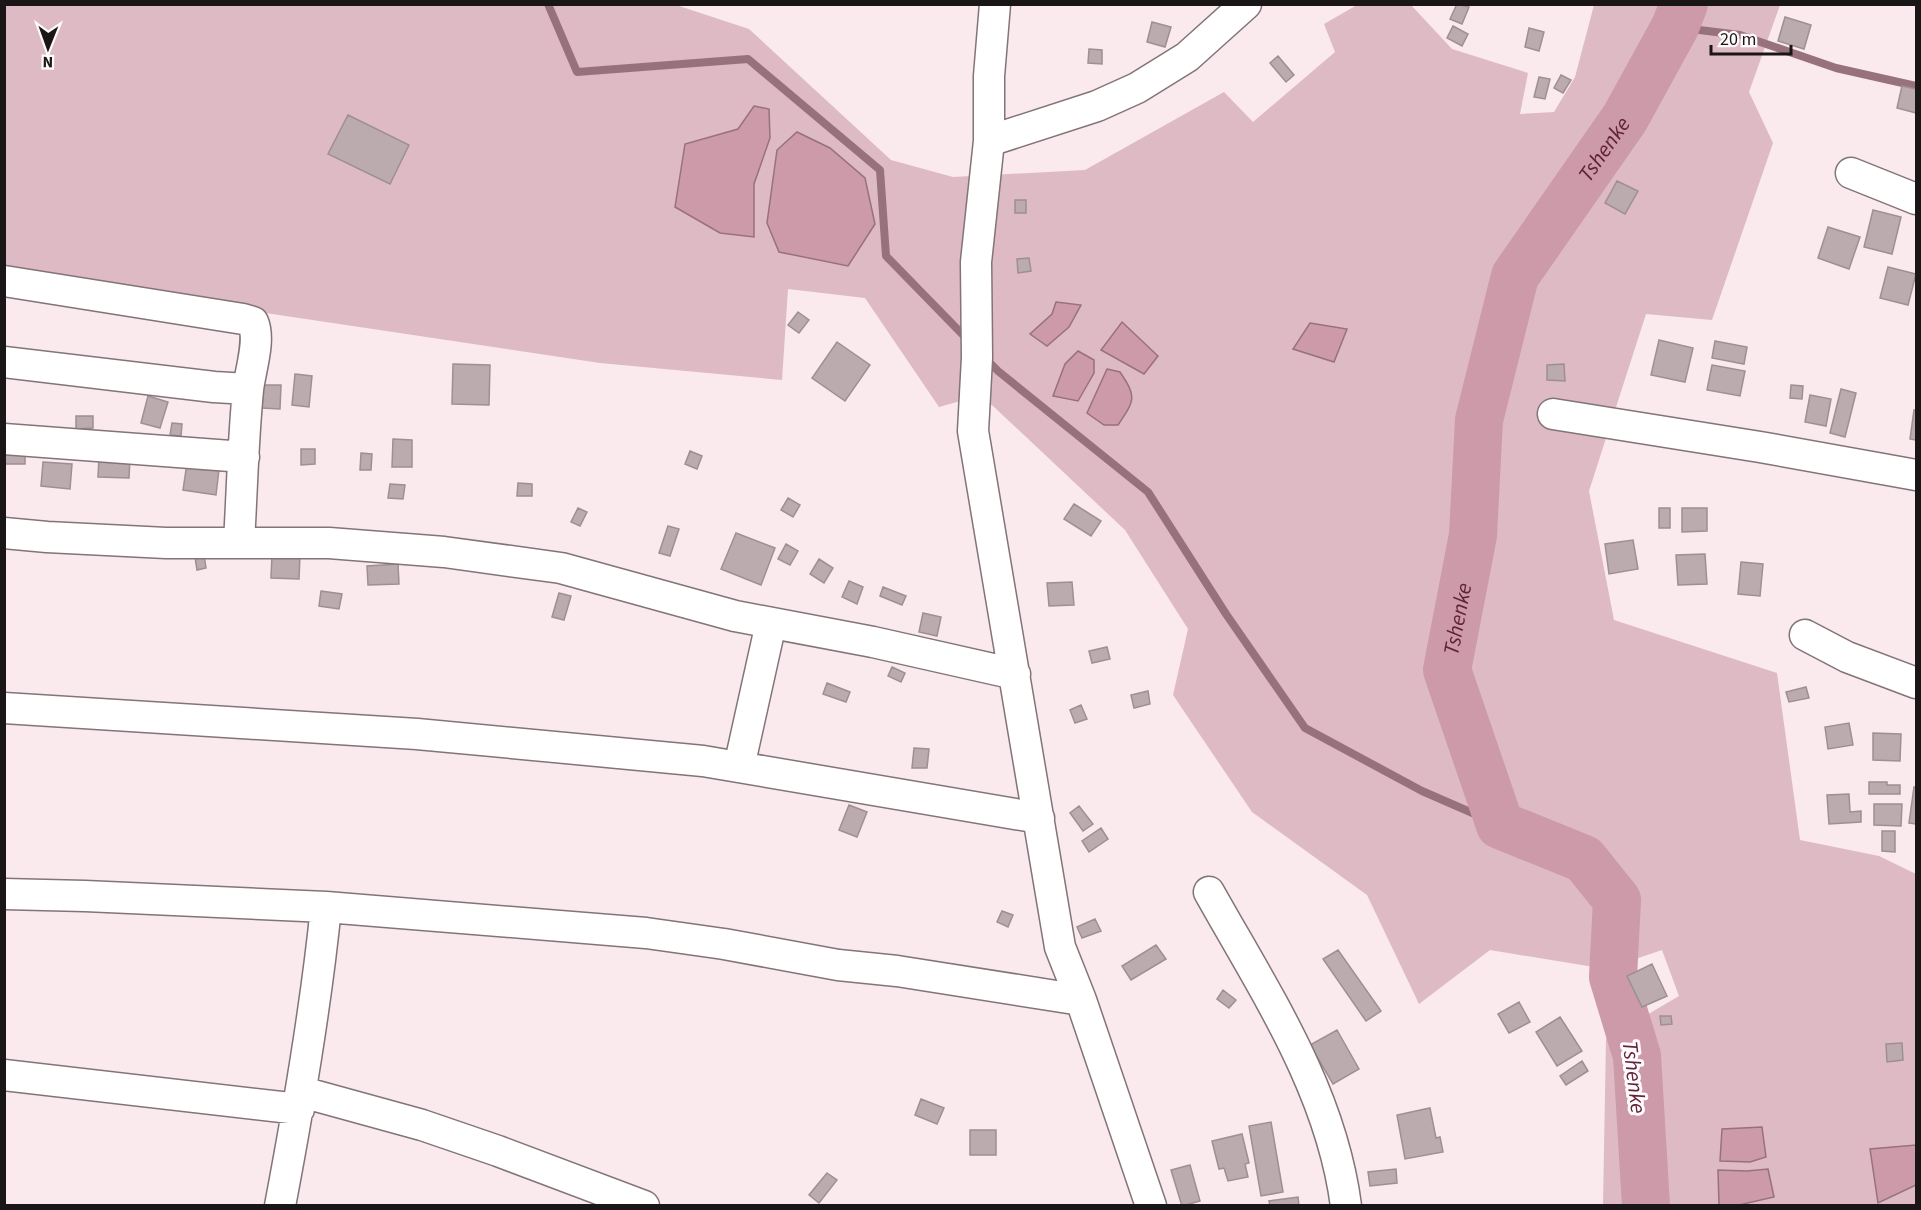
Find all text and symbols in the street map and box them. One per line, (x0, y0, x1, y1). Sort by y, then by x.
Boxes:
north arrow (18, 18, 78, 78)
scale bar (1711, 18, 1790, 56)
text: 20 m (1720, 27, 1756, 52)
text: N (42, 51, 53, 73)
water label: Tshenke (1570, 110, 1638, 189)
water label: Tshenke (1435, 580, 1480, 658)
water label: Tshenke (1614, 1039, 1654, 1115)

